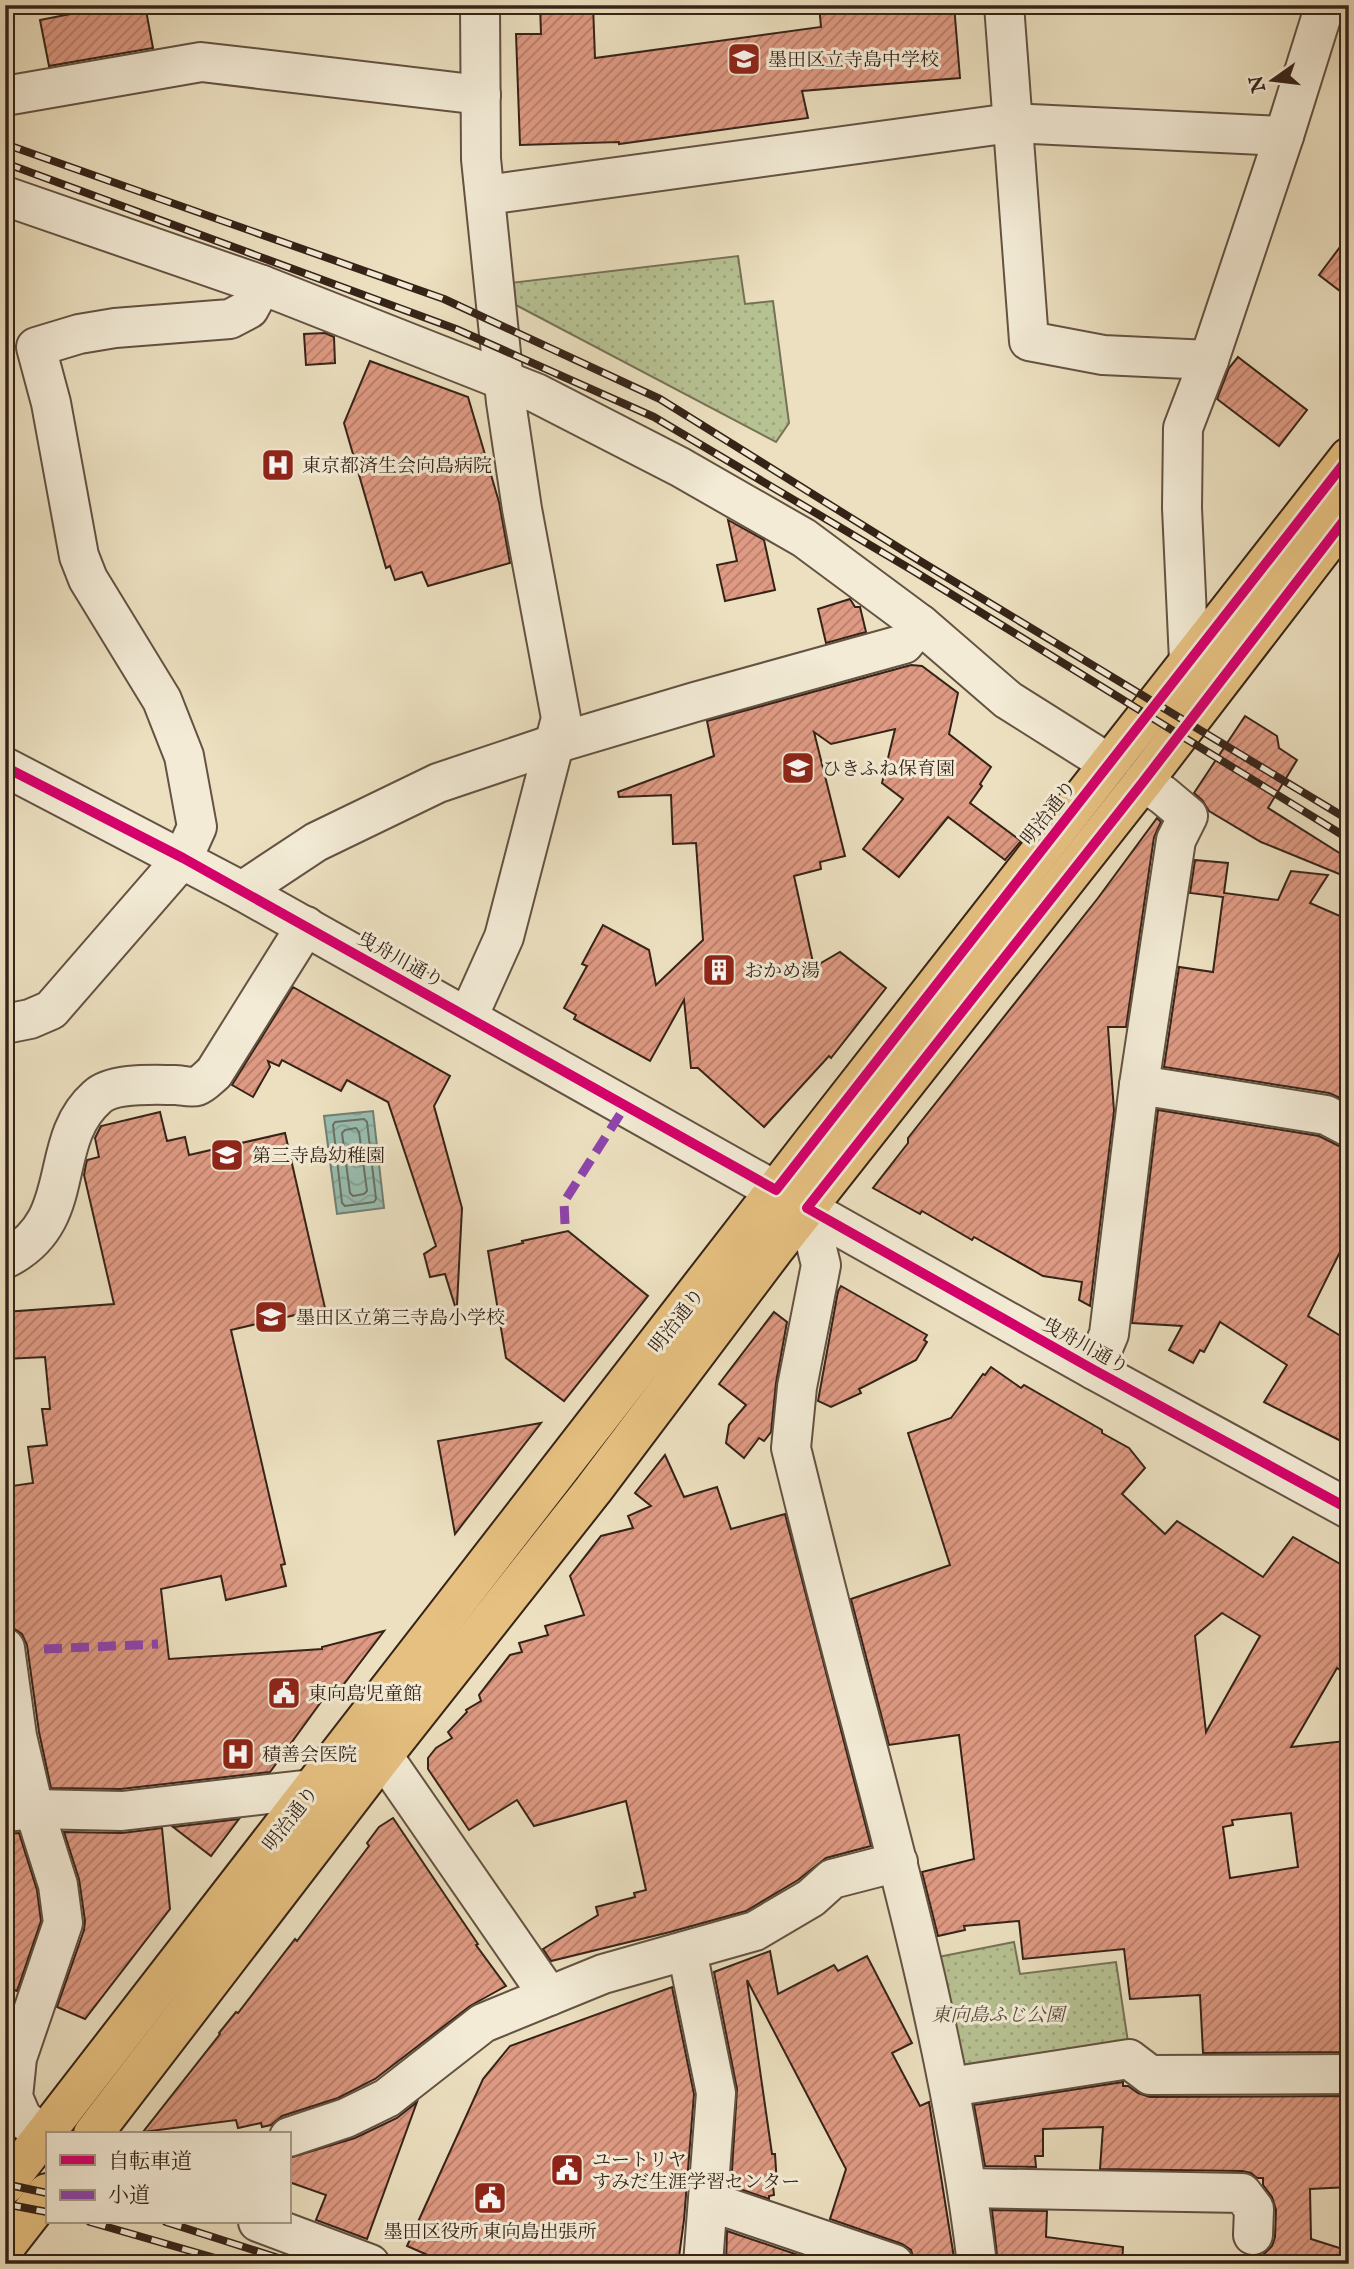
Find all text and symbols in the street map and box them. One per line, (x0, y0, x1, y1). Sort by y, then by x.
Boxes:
school or university icon: 墨田区立寺島中学校 (725, 40, 763, 78)
north arrow (1238, 46, 1308, 116)
place label: 墨田区立寺島中学校 (768, 49, 939, 73)
text: N (1245, 72, 1272, 95)
hospital icon: 東京都済生会向島病院 (259, 446, 297, 484)
place label: 東京都済生会向島病院 (302, 455, 492, 479)
school or university icon: ひきふね保育園 (779, 749, 817, 787)
place label: ひきふね保育園 (822, 758, 955, 782)
street label: 明治通り (1017, 776, 1082, 851)
street label: 曳舟川通り (353, 927, 447, 994)
building icon: おかめ湯 (700, 951, 738, 989)
place label: おかめ湯 (744, 960, 820, 984)
school or university icon: 第三寺島幼稚園 (208, 1136, 246, 1174)
place label: 第三寺島幼稚園 (252, 1145, 385, 1169)
street label: 明治通り (645, 1284, 710, 1359)
school or university icon: 墨田区立第三寺島小学校 (252, 1298, 290, 1336)
place label: 墨田区立第三寺島小学校 (296, 1307, 505, 1331)
street label: 曳舟川通り (1038, 1313, 1132, 1380)
public building icon: 東向島児童館 (265, 1674, 303, 1712)
place label: 東向島児童館 (308, 1683, 422, 1707)
hospital icon: 積善会医院 (219, 1735, 257, 1773)
place label: 積善会医院 (262, 1744, 357, 1768)
street label: 明治通り (259, 1782, 324, 1857)
park label: 東向島ふじ公園 (931, 2004, 1067, 2028)
legend (46, 2132, 290, 2224)
text: 自転車道 (108, 2149, 192, 2176)
place label: ユートリヤ すみだ生涯学習センター (592, 2149, 800, 2195)
public building icon: ユートリヤ すみだ生涯学習センター (548, 2151, 586, 2189)
public building icon: 墨田区役所 東向島出張所 (471, 2179, 509, 2217)
text: 小道 (108, 2183, 150, 2210)
place label: 墨田区役所 東向島出張所 (383, 2221, 597, 2245)

